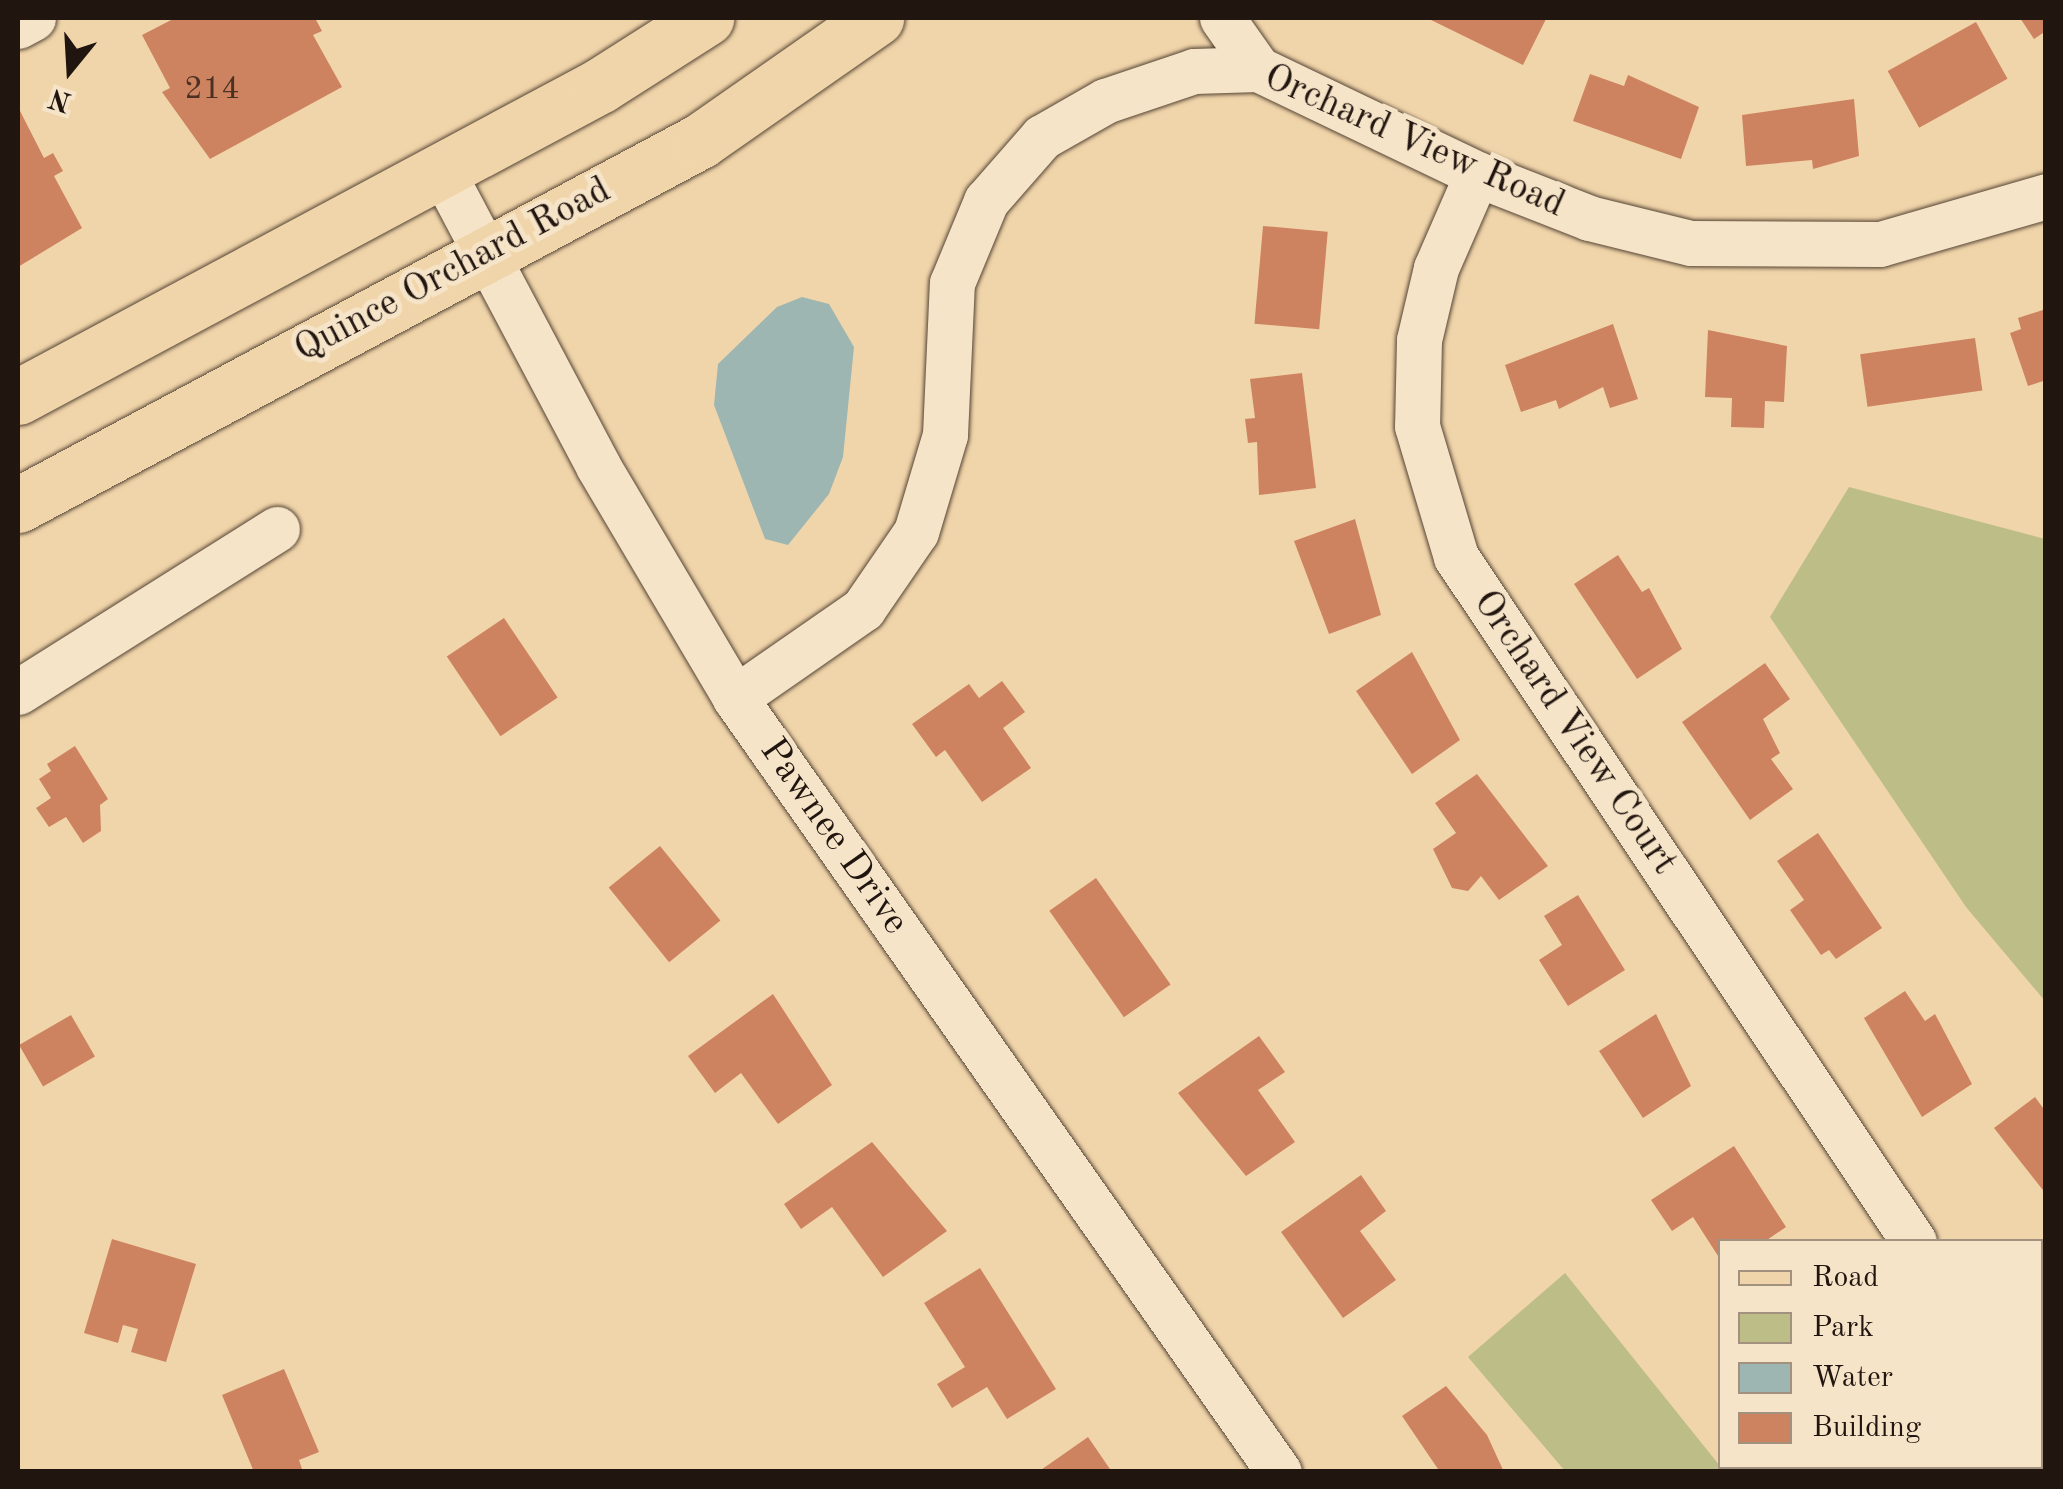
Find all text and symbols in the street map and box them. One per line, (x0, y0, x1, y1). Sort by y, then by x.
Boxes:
north arrow (20, 20, 120, 120)
street label: Orchard View Road (1257, 55, 1571, 229)
house number: 214 (184, 71, 240, 109)
text: N (46, 82, 75, 115)
street label: Quince Orchard Road (287, 168, 619, 374)
street label: Orchard View Court (1462, 582, 1686, 884)
street label: Pawnee Drive (749, 730, 917, 944)
legend (1718, 1239, 2043, 1469)
text: Road (1812, 1263, 1879, 1293)
text: Park (1812, 1313, 1874, 1343)
text: Water (1812, 1363, 1893, 1393)
text: Building (1812, 1413, 1921, 1443)

